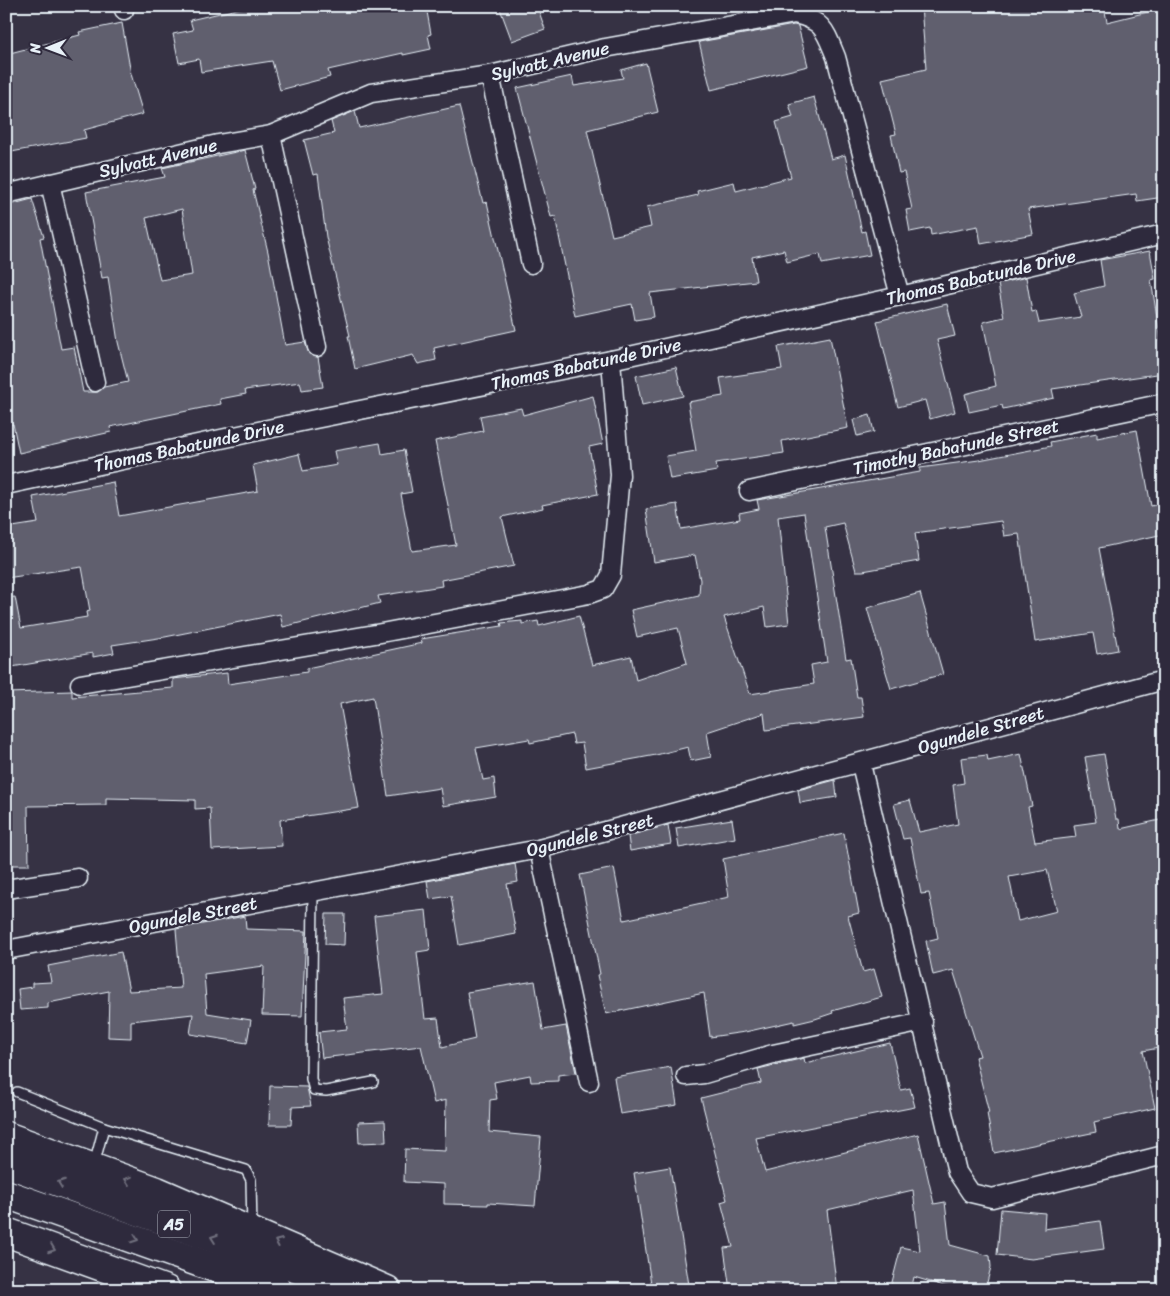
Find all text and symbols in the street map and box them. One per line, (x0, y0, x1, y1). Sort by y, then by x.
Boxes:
north arrow (22, 22, 72, 72)
street label: Sylvatt Avenue (488, 32, 612, 90)
text: N (23, 43, 48, 54)
street label: Sylvatt Avenue (96, 129, 220, 187)
street label: Thomas Babatunde Drive (883, 240, 1079, 314)
street label: Thomas Babatunde Drive (488, 328, 684, 400)
street label: Timothy Babatunde Street (850, 409, 1062, 484)
street label: Thomas Babatunde Drive (91, 410, 287, 482)
street label: Ogundele Street (914, 697, 1048, 763)
street label: Ogundele Street (523, 804, 657, 866)
street label: Ogundele Street (126, 887, 260, 943)
one-way arrow (125, 1176, 133, 1186)
one-way arrow (57, 1179, 66, 1189)
road number: A5 (158, 1210, 190, 1238)
one-way arrow (130, 1233, 138, 1243)
one-way arrow (210, 1234, 219, 1244)
one-way arrow (275, 1238, 283, 1248)
one-way arrow (47, 1243, 56, 1253)

